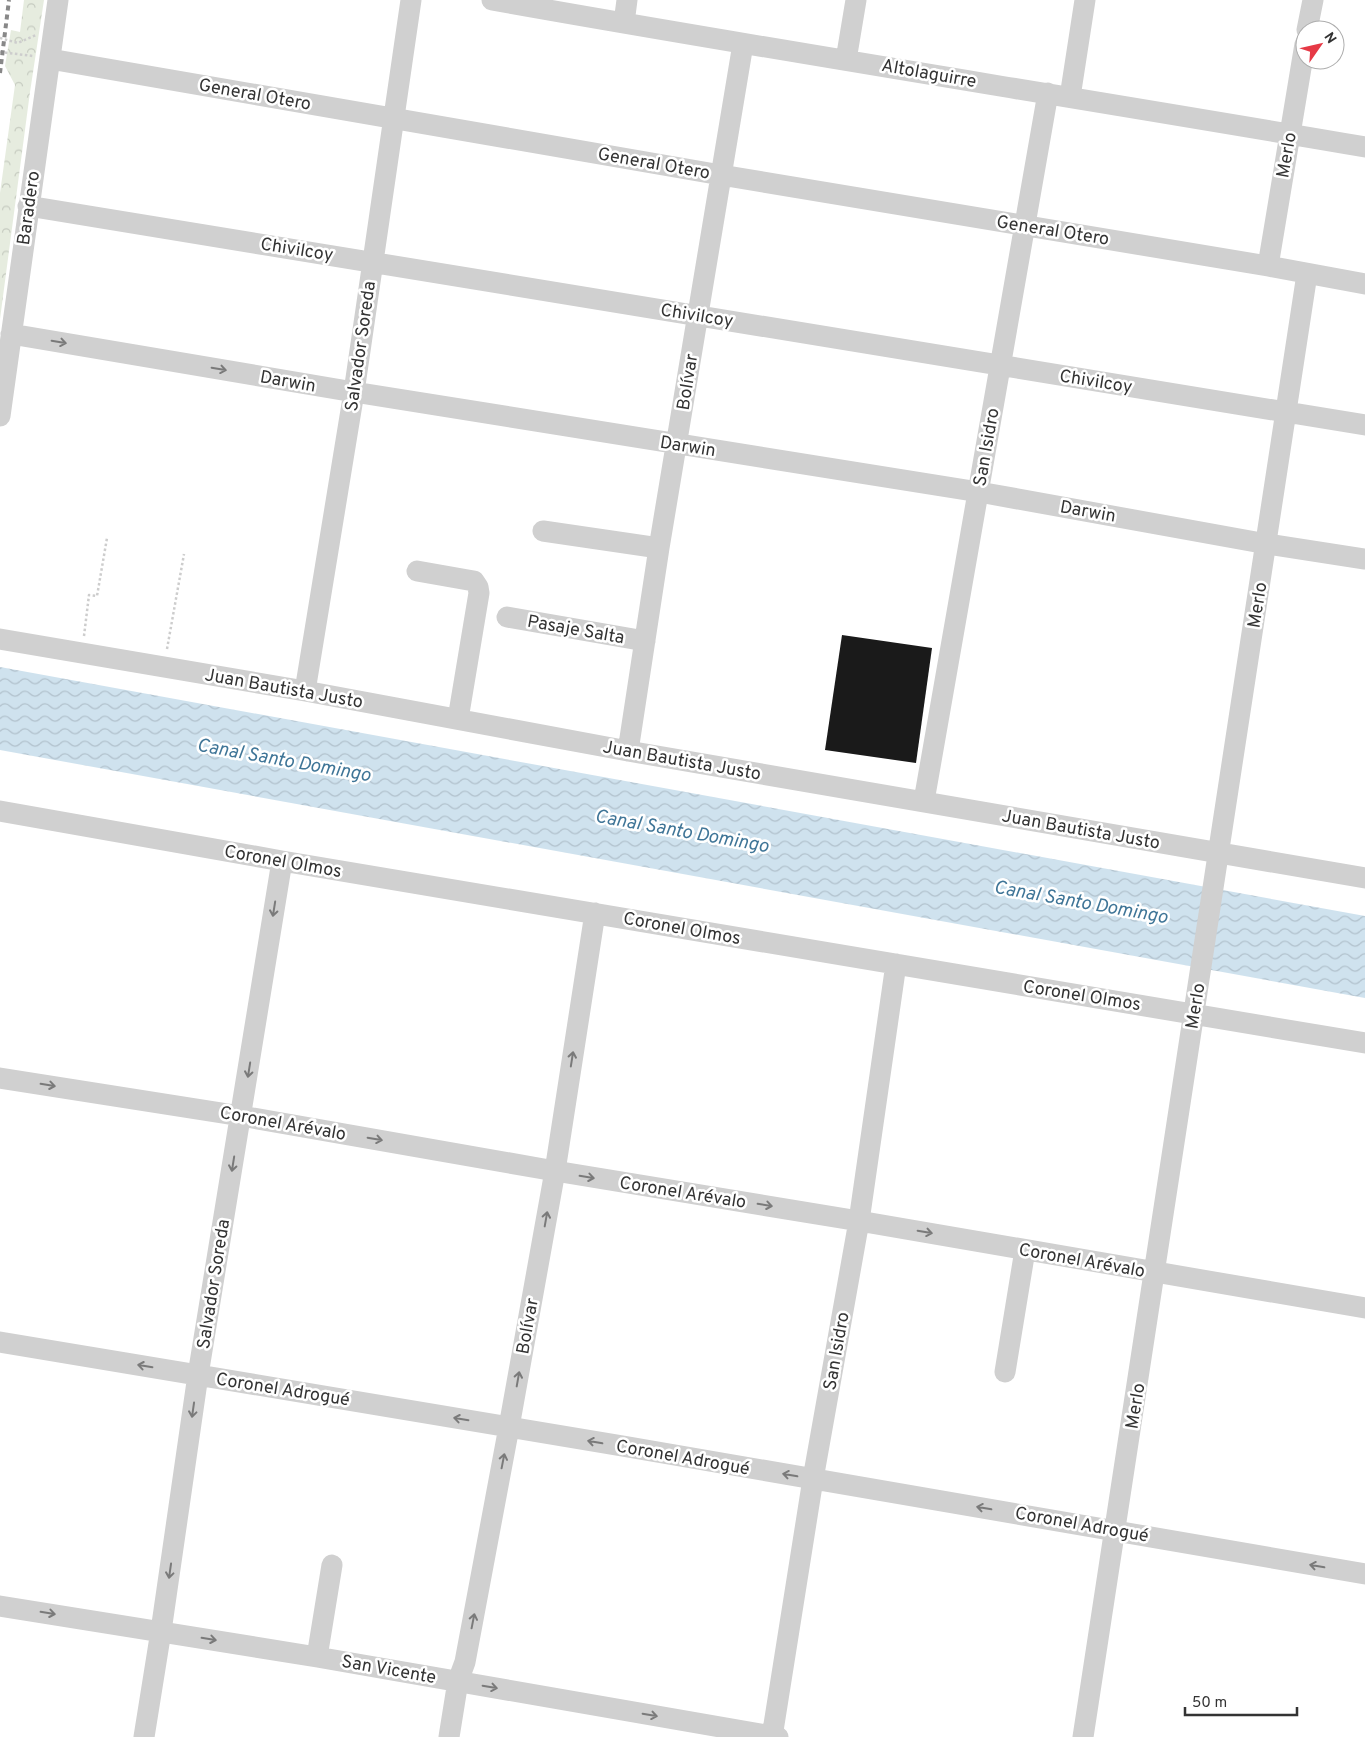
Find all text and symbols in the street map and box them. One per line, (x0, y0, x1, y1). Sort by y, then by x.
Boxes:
north arrow (1295, 20, 1345, 70)
text: N (1320, 30, 1339, 47)
street label: Altolaguirre (879, 55, 978, 94)
street label: General Otero (197, 74, 313, 117)
street label: Merlo (1272, 131, 1303, 180)
street label: General Otero (596, 143, 712, 186)
street label: Baradero (13, 170, 46, 247)
street label: General Otero (995, 211, 1111, 252)
street label: Chivilcoy (259, 233, 335, 268)
street label: Salvador Soreda (341, 280, 382, 413)
street label: Chivilcoy (659, 299, 735, 334)
one-way arrow (51, 337, 67, 347)
street label: Bolívar (673, 352, 704, 412)
one-way arrow (211, 364, 227, 374)
street label: Chivilcoy (1058, 365, 1134, 400)
street label: Darwin (258, 366, 317, 399)
street label: San Isidro (969, 406, 1006, 488)
street label: Darwin (658, 432, 717, 463)
street label: Darwin (1058, 496, 1117, 529)
street label: Merlo (1244, 581, 1273, 630)
street label: Pasaje Salta (525, 611, 626, 650)
street label: Juan Bautista Justo (203, 664, 365, 715)
water label: Canal Santo Domingo (195, 734, 373, 788)
street label: Juan Bautista Justo (601, 736, 763, 787)
water label: Canal Santo Domingo (593, 805, 771, 859)
street label: Juan Bautista Justo (1000, 805, 1162, 856)
street label: Coronel Olmos (222, 841, 343, 884)
water label: Canal Santo Domingo (992, 876, 1170, 930)
one-way arrow (269, 901, 279, 917)
street label: Coronel Olmos (621, 908, 742, 951)
street label: Coronel Olmos (1021, 976, 1142, 1017)
street label: Merlo (1182, 982, 1211, 1031)
one-way arrow (568, 1051, 578, 1067)
one-way arrow (243, 1061, 253, 1077)
one-way arrow (40, 1080, 56, 1090)
street label: Coronel Arévalo (218, 1102, 348, 1147)
one-way arrow (367, 1135, 383, 1145)
one-way arrow (228, 1155, 238, 1171)
one-way arrow (579, 1172, 595, 1182)
street label: Coronel Arévalo (618, 1172, 748, 1215)
one-way arrow (756, 1201, 772, 1211)
one-way arrow (542, 1211, 552, 1227)
street label: Salvador Soreda (193, 1218, 236, 1351)
one-way arrow (917, 1228, 933, 1238)
street label: Coronel Arévalo (1017, 1239, 1147, 1284)
street label: Bolívar (512, 1296, 545, 1356)
street label: San Isidro (819, 1310, 856, 1392)
one-way arrow (138, 1361, 154, 1371)
street label: Coronel Adrogué (214, 1369, 351, 1412)
one-way arrow (513, 1371, 523, 1387)
street label: Merlo (1122, 1382, 1151, 1431)
one-way arrow (188, 1402, 198, 1418)
one-way arrow (454, 1413, 470, 1423)
street label: Coronel Adrogué (614, 1435, 751, 1482)
one-way arrow (587, 1436, 603, 1446)
one-way arrow (498, 1454, 508, 1470)
one-way arrow (782, 1470, 798, 1480)
one-way arrow (977, 1502, 993, 1512)
street label: Coronel Adrogué (1013, 1502, 1150, 1549)
one-way arrow (1309, 1560, 1325, 1570)
one-way arrow (165, 1563, 175, 1579)
one-way arrow (40, 1609, 56, 1619)
one-way arrow (468, 1613, 478, 1629)
one-way arrow (200, 1635, 216, 1645)
street label: San Vicente (340, 1651, 438, 1690)
one-way arrow (481, 1682, 497, 1692)
scale bar (1185, 1684, 1298, 1716)
text: 50 m (1192, 1694, 1227, 1713)
one-way arrow (641, 1710, 657, 1720)

